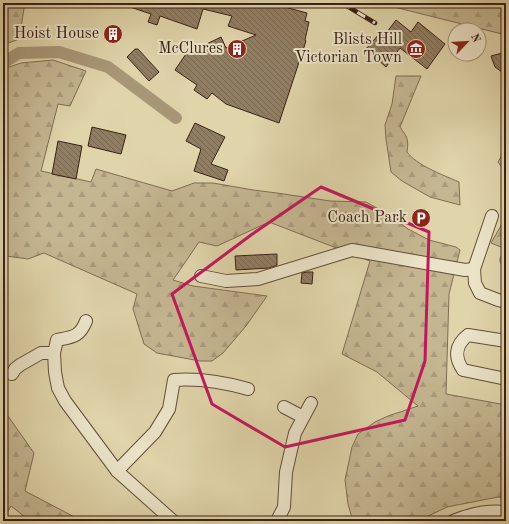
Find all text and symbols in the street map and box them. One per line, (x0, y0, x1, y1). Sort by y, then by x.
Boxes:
north arrow (447, 22, 487, 62)
building icon: Hoist House (102, 23, 124, 45)
place label: Hoist House (14, 26, 99, 42)
place label: Blists Hill Victorian Town (295, 32, 402, 66)
text: N (468, 32, 482, 45)
building icon: McClures (226, 38, 248, 60)
museum icon: Blists Hill Victorian Town (405, 38, 427, 60)
place label: McClures (158, 41, 223, 57)
parking icon: Coach Park (410, 207, 432, 229)
place label: Coach Park (327, 210, 407, 226)

